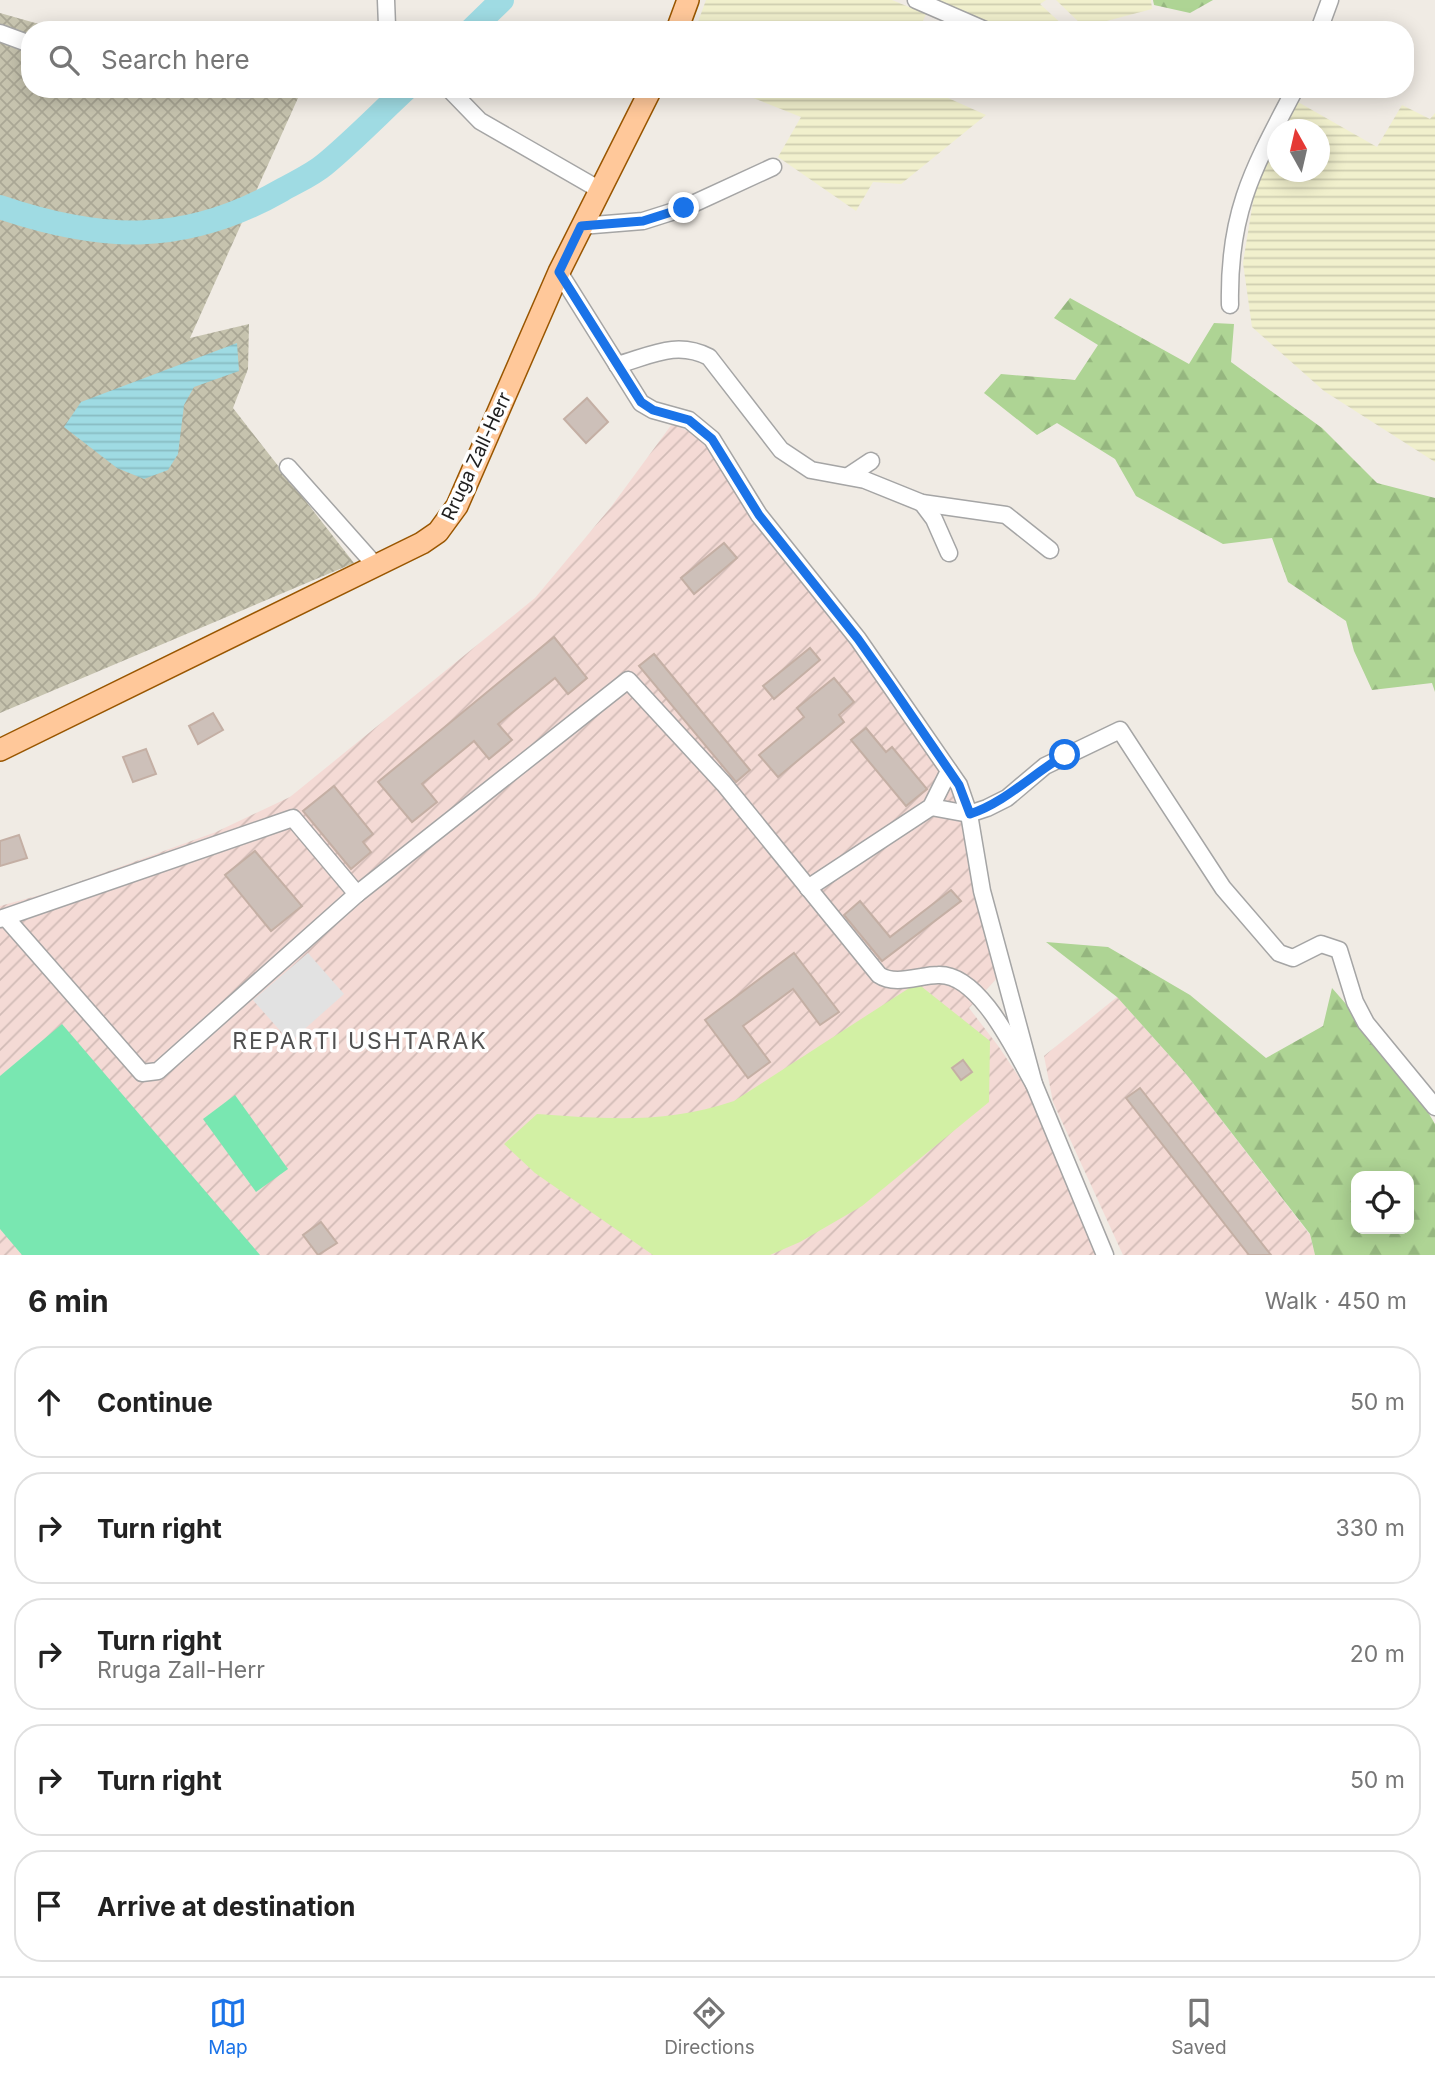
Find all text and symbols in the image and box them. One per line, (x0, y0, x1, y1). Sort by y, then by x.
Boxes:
search box (21, 21, 1414, 98)
icon: search (45, 41, 83, 79)
text: Search here (101, 44, 250, 75)
north arrow (1267, 119, 1330, 182)
route end (668, 192, 699, 223)
street label: Rruga Zall-Herr (437, 389, 516, 524)
route start (1049, 739, 1080, 770)
district label: REPARTI USHTARAK (232, 1027, 488, 1055)
map controls (1351, 1171, 1414, 1234)
button: locate (1351, 1171, 1414, 1234)
text: 6 min (28, 1283, 109, 1319)
text: Walk · 450 m (1265, 1287, 1407, 1315)
icon: ahead (30, 1383, 68, 1421)
text: Continue (97, 1387, 213, 1418)
text: 50 m (1350, 1388, 1405, 1416)
icon: right (30, 1509, 68, 1547)
text: Turn right (97, 1513, 222, 1544)
text: 330 m (1335, 1514, 1405, 1542)
text: Turn right (97, 1625, 222, 1656)
icon: right (30, 1635, 68, 1673)
text: 20 m (1350, 1640, 1405, 1668)
text: Rruga Zall-Herr (97, 1656, 265, 1684)
icon: right (30, 1761, 68, 1799)
text: Turn right (97, 1765, 222, 1796)
text: 50 m (1350, 1766, 1405, 1794)
icon: arrive (30, 1887, 68, 1925)
text: Arrive at destination (97, 1891, 356, 1922)
tab: Map (208, 1994, 248, 2059)
tab: Directions (664, 1994, 755, 2059)
tab: Saved (1171, 1994, 1227, 2059)

